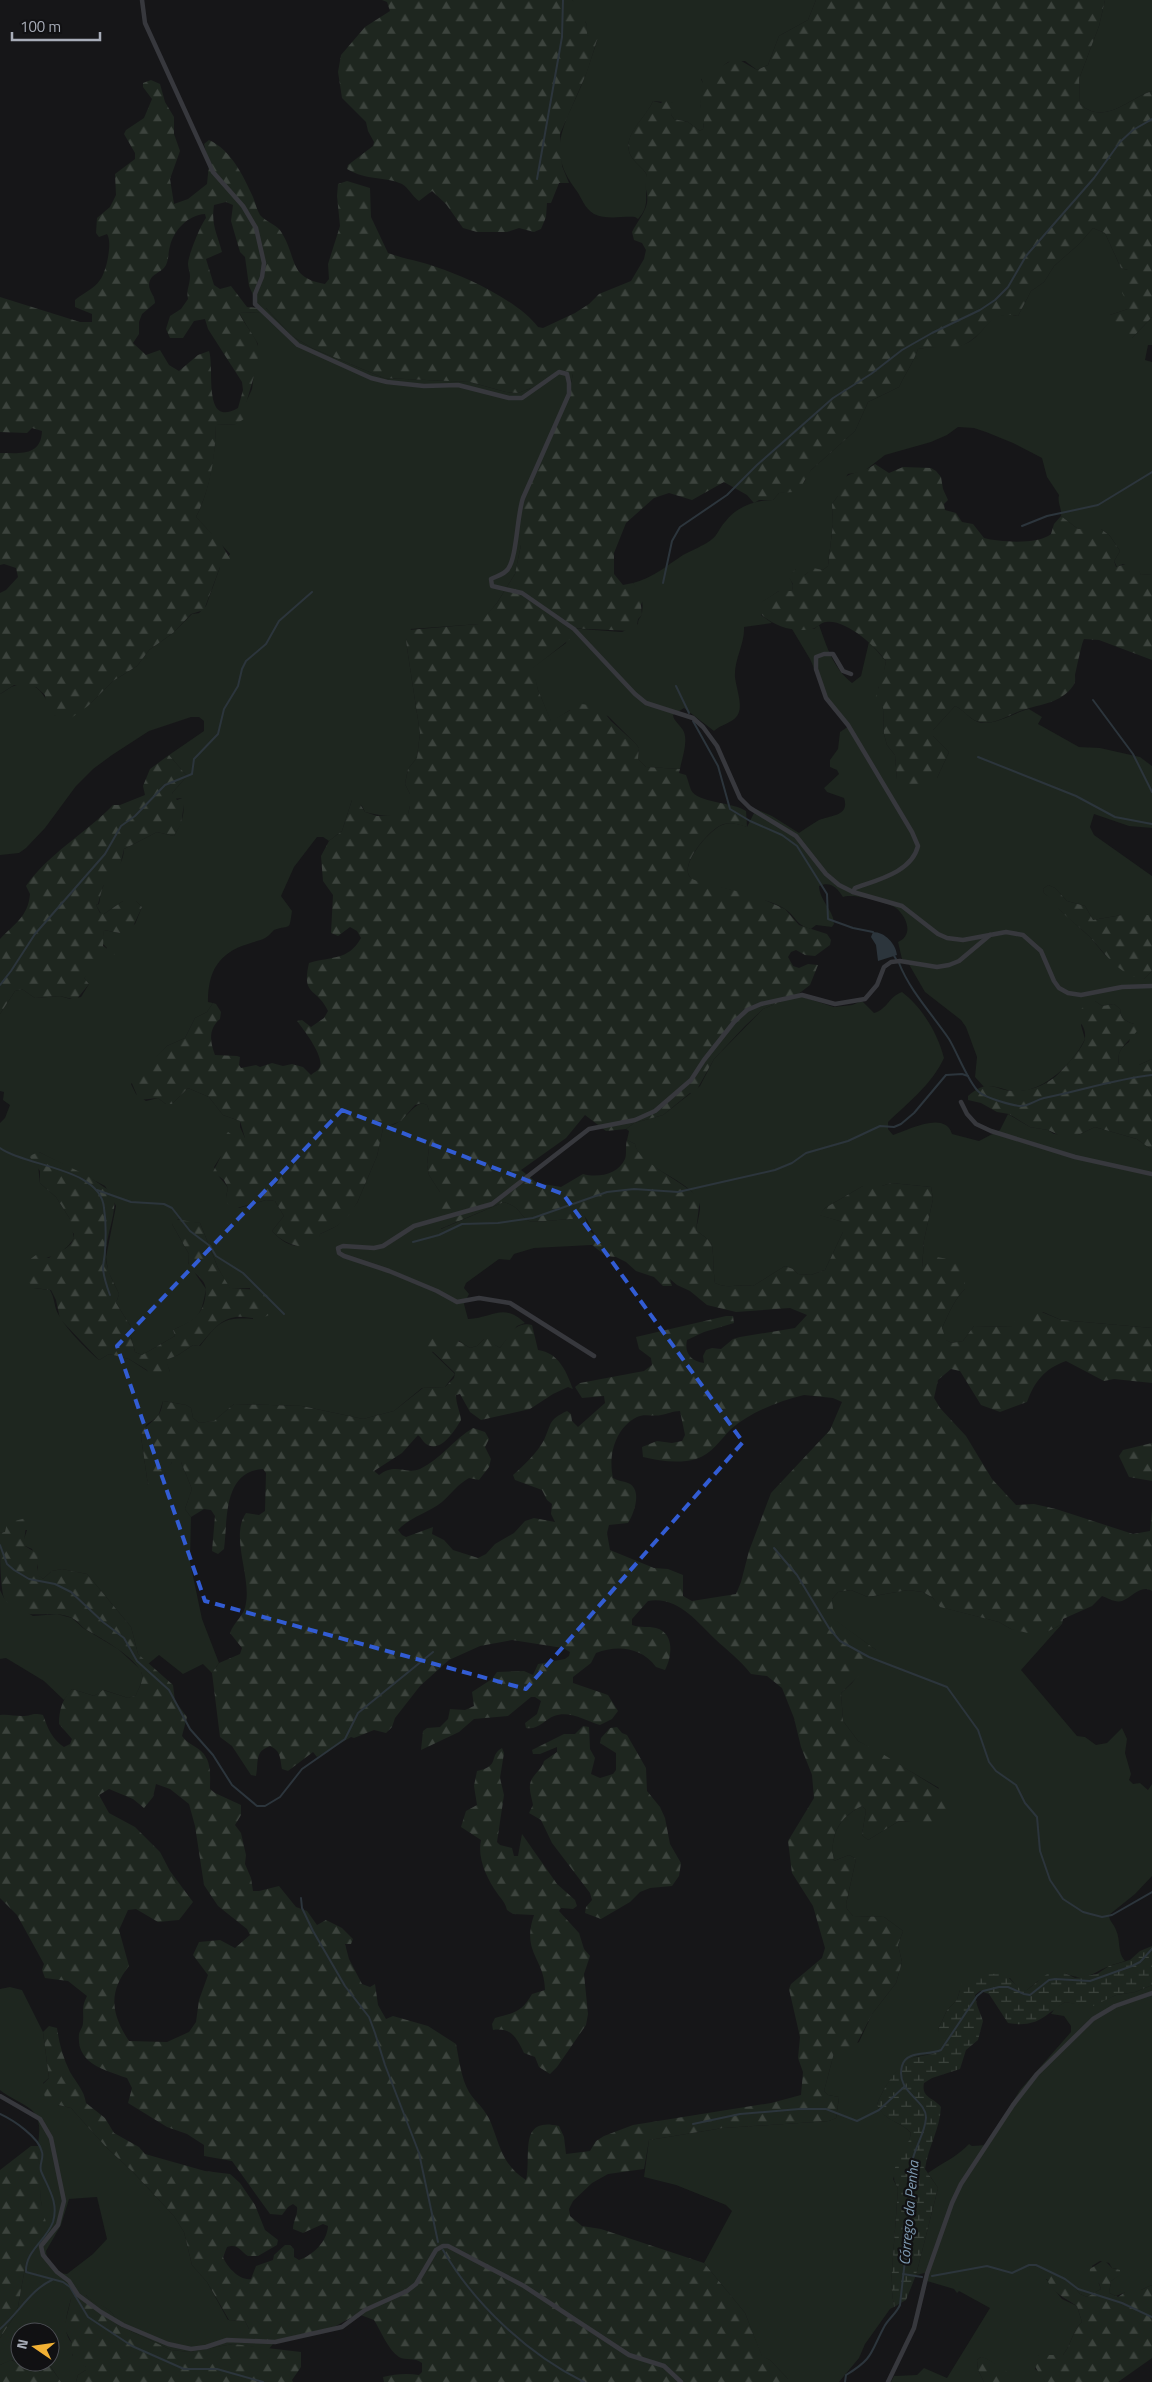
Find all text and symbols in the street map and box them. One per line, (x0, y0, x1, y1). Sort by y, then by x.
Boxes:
scale bar (12, 10, 100, 42)
text: 100 m (20, 15, 61, 38)
water label: Córrego da Penha (892, 2158, 925, 2266)
north arrow (10, 2322, 60, 2372)
text: N (11, 2337, 33, 2351)

